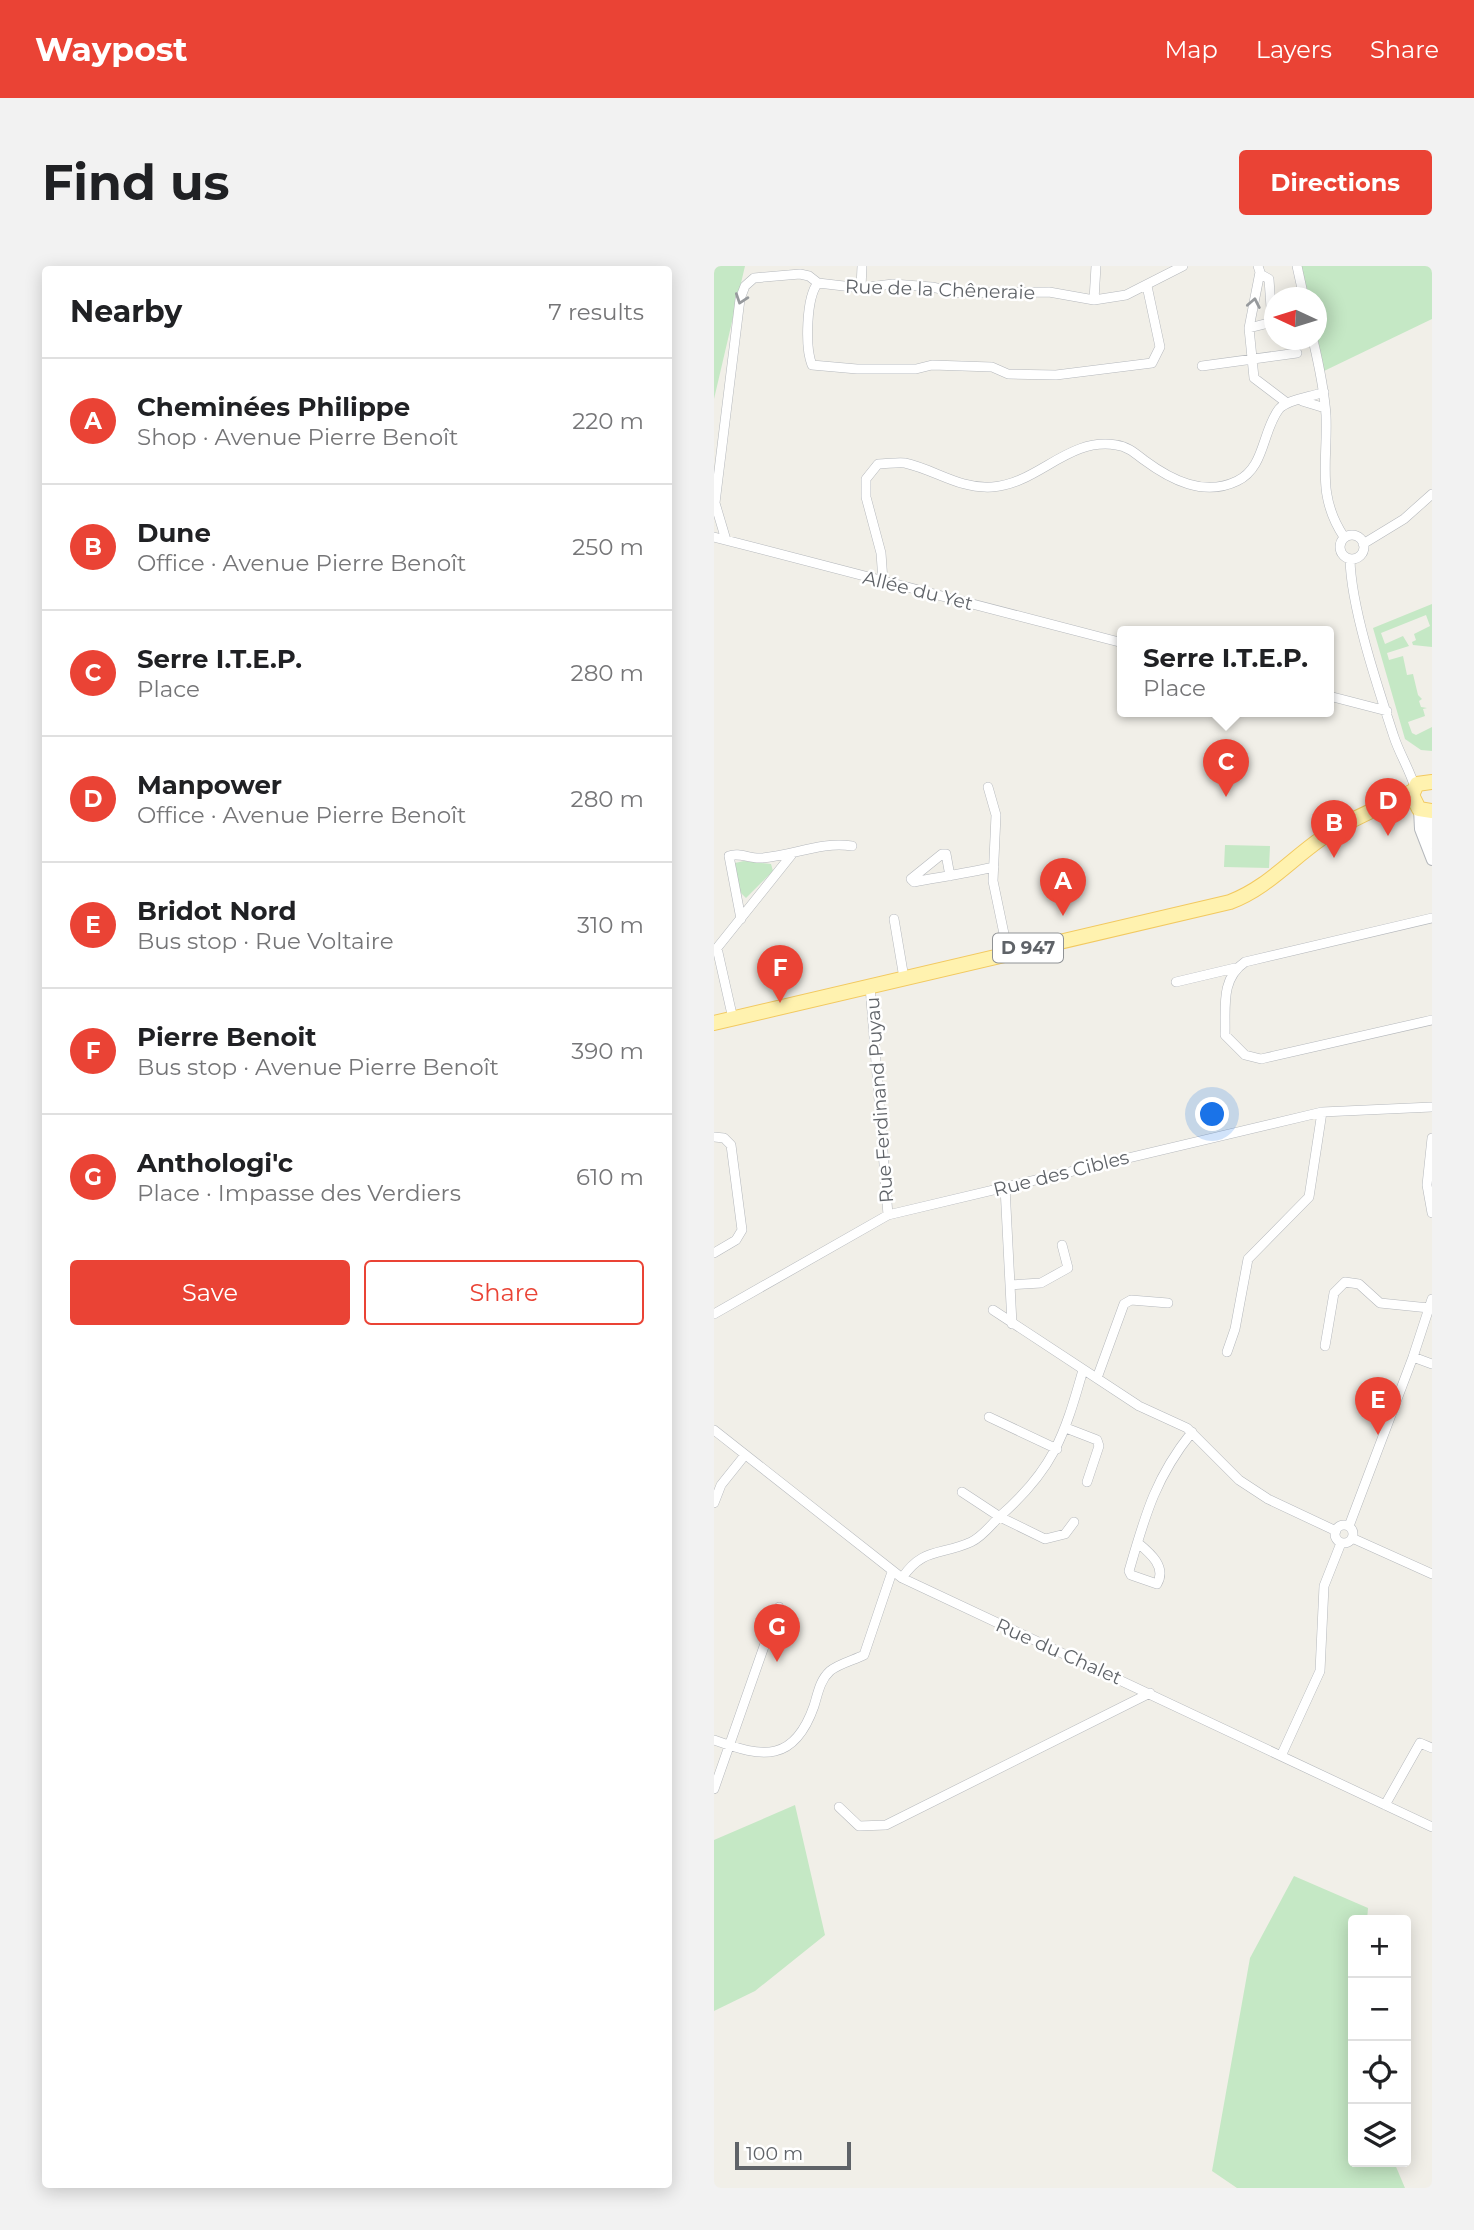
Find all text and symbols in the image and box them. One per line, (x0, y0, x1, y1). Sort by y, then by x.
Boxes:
text: Waypost (35, 29, 188, 69)
text: Map (1164, 35, 1218, 64)
text: Layers (1256, 35, 1332, 64)
text: Share (1370, 35, 1439, 64)
button: Directions (1239, 150, 1432, 215)
text: Find us (42, 153, 230, 212)
street label: Rue de la Chêneraie (844, 275, 1036, 304)
north arrow (1264, 287, 1327, 350)
one-way arrow (735, 292, 749, 304)
text: Nearby (70, 293, 182, 330)
one-way arrow (1246, 297, 1261, 309)
text: 7 results (548, 298, 644, 326)
text: Cheminées Philippe (137, 391, 410, 423)
text: A (84, 407, 102, 435)
text: 220 m (572, 407, 644, 435)
text: Shop · Avenue Pierre Benoît (137, 423, 458, 451)
text: Dune (137, 517, 211, 549)
text: B (84, 533, 102, 561)
text: 250 m (572, 533, 644, 561)
text: Office · Avenue Pierre Benoît (137, 549, 466, 577)
street label: Allée du Yet (861, 566, 976, 615)
popup (1117, 626, 1334, 717)
text: Serre I.T.E.P. (1143, 642, 1308, 674)
text: Serre I.T.E.P. (137, 643, 302, 675)
text: C (85, 659, 101, 687)
text: 280 m (571, 659, 644, 687)
text: Place (1143, 674, 1206, 702)
text: Place (137, 675, 200, 703)
pin: C (1203, 739, 1249, 797)
text: Manpower (137, 769, 282, 801)
pin: D (1365, 778, 1411, 836)
text: D (84, 785, 103, 813)
text: 280 m (571, 785, 644, 813)
pin: B (1311, 800, 1357, 858)
text: Office · Avenue Pierre Benoît (137, 801, 466, 829)
pin: A (1040, 858, 1086, 916)
text: Bridot Nord (137, 895, 297, 927)
text: E (85, 911, 101, 939)
text: 310 m (577, 911, 644, 939)
text: Bus stop · Rue Voltaire (137, 927, 394, 955)
road number: D 947 (993, 934, 1063, 962)
pin: F (757, 945, 803, 1003)
street label: Rue Ferdinand Puyau (861, 996, 898, 1204)
text: Pierre Benoit (137, 1021, 317, 1053)
text: F (86, 1037, 100, 1065)
text: 390 m (571, 1037, 644, 1065)
text: Bus stop · Avenue Pierre Benoît (137, 1053, 499, 1081)
your location (1195, 1097, 1229, 1131)
street label: Rue des Cibles (991, 1146, 1131, 1201)
text: Anthologi'c (137, 1147, 293, 1179)
text: G (84, 1163, 102, 1191)
text: 610 m (576, 1163, 644, 1191)
text: Place · Impasse des Verdiers (137, 1179, 461, 1207)
button: Save (70, 1260, 350, 1325)
button: Share (364, 1260, 644, 1325)
pin: E (1355, 1377, 1401, 1435)
pin: G (754, 1604, 800, 1662)
street label: Rue du Chalet (992, 1613, 1126, 1690)
map controls (1348, 1915, 1411, 2167)
button: + (1348, 1915, 1411, 1978)
button: − (1348, 1978, 1411, 2041)
button: locate (1348, 2041, 1411, 2104)
button: layers (1348, 2104, 1411, 2167)
scale bar (735, 2139, 850, 2171)
text: 100 m (746, 2142, 803, 2165)

